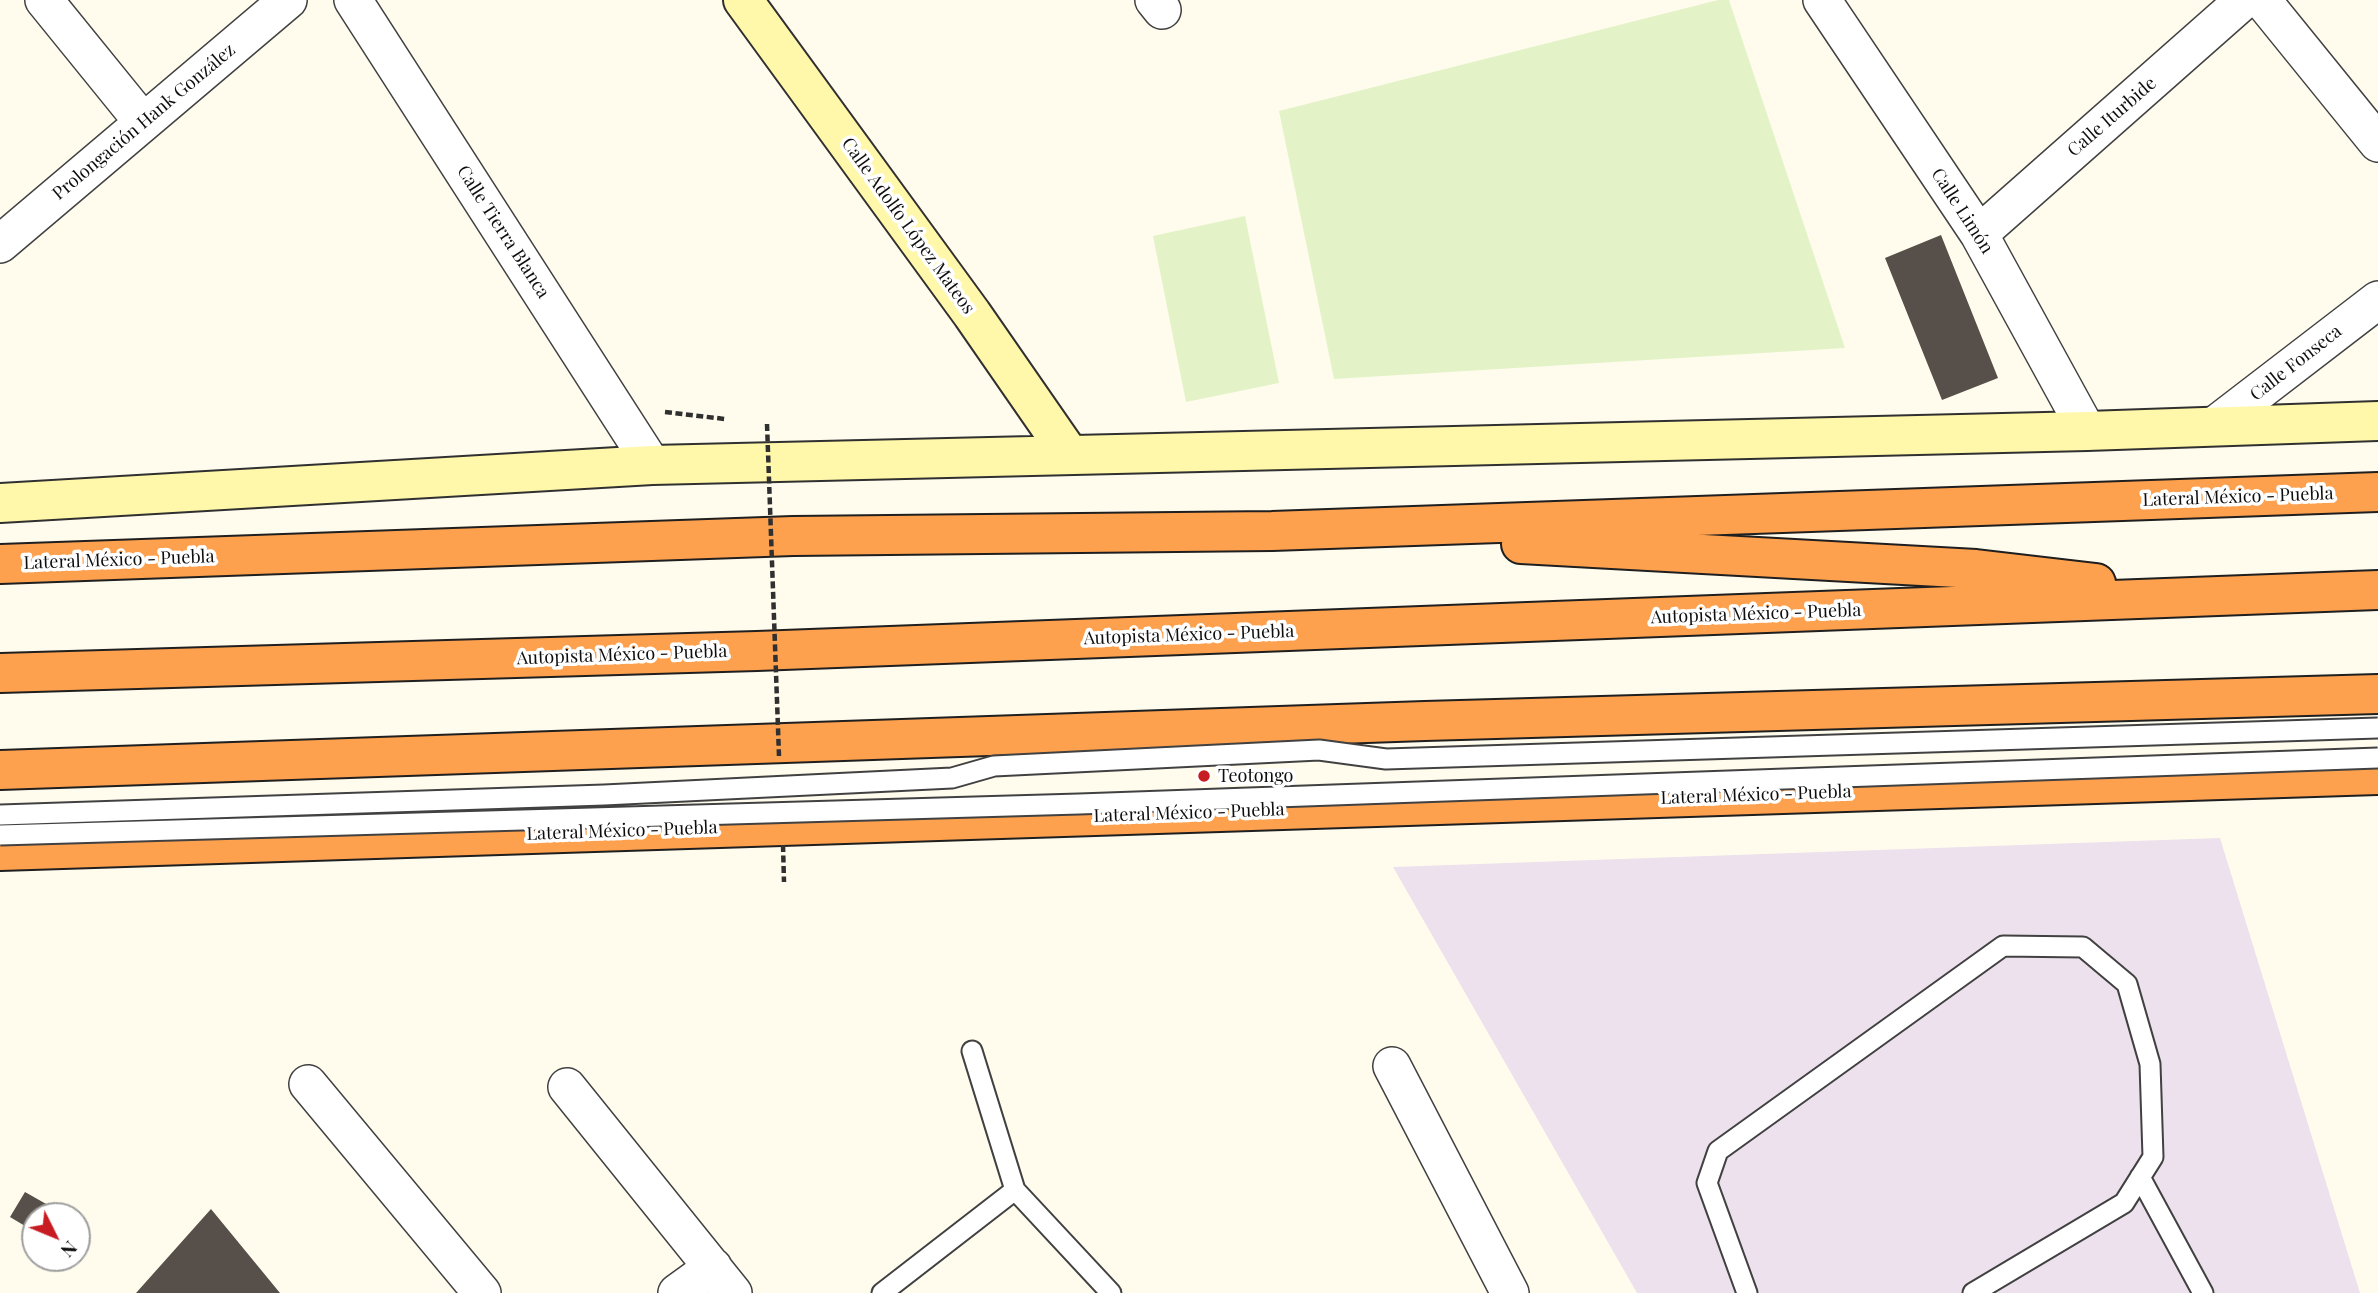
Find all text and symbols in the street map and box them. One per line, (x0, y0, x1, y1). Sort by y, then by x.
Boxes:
street label: Prolongación Hank González (48, 39, 240, 205)
street label: Calle Iturbide (2063, 73, 2161, 161)
street label: Calle Adolfo López Mateos (837, 134, 979, 318)
street label: Calle Tierra Blanca (452, 162, 554, 302)
street label: Calle Limón (1926, 164, 1998, 258)
street label: Calle Fonseca (2246, 321, 2346, 405)
street label: Lateral México - Puebla (2142, 483, 2334, 511)
street label: Lateral México - Puebla (23, 546, 215, 574)
street label: Autopista México - Puebla (1650, 600, 1862, 628)
street label: Autopista México - Puebla (1083, 621, 1295, 649)
street label: Autopista México - Puebla (516, 641, 728, 669)
place label: Teotongo (1218, 765, 1293, 787)
marker: Teotongo (1196, 768, 1212, 784)
street label: Lateral México - Puebla (1660, 781, 1852, 809)
street label: Lateral México - Puebla (1093, 799, 1285, 827)
street label: Lateral México - Puebla (526, 817, 718, 845)
north arrow (21, 1202, 91, 1272)
text: N (56, 1236, 84, 1264)

